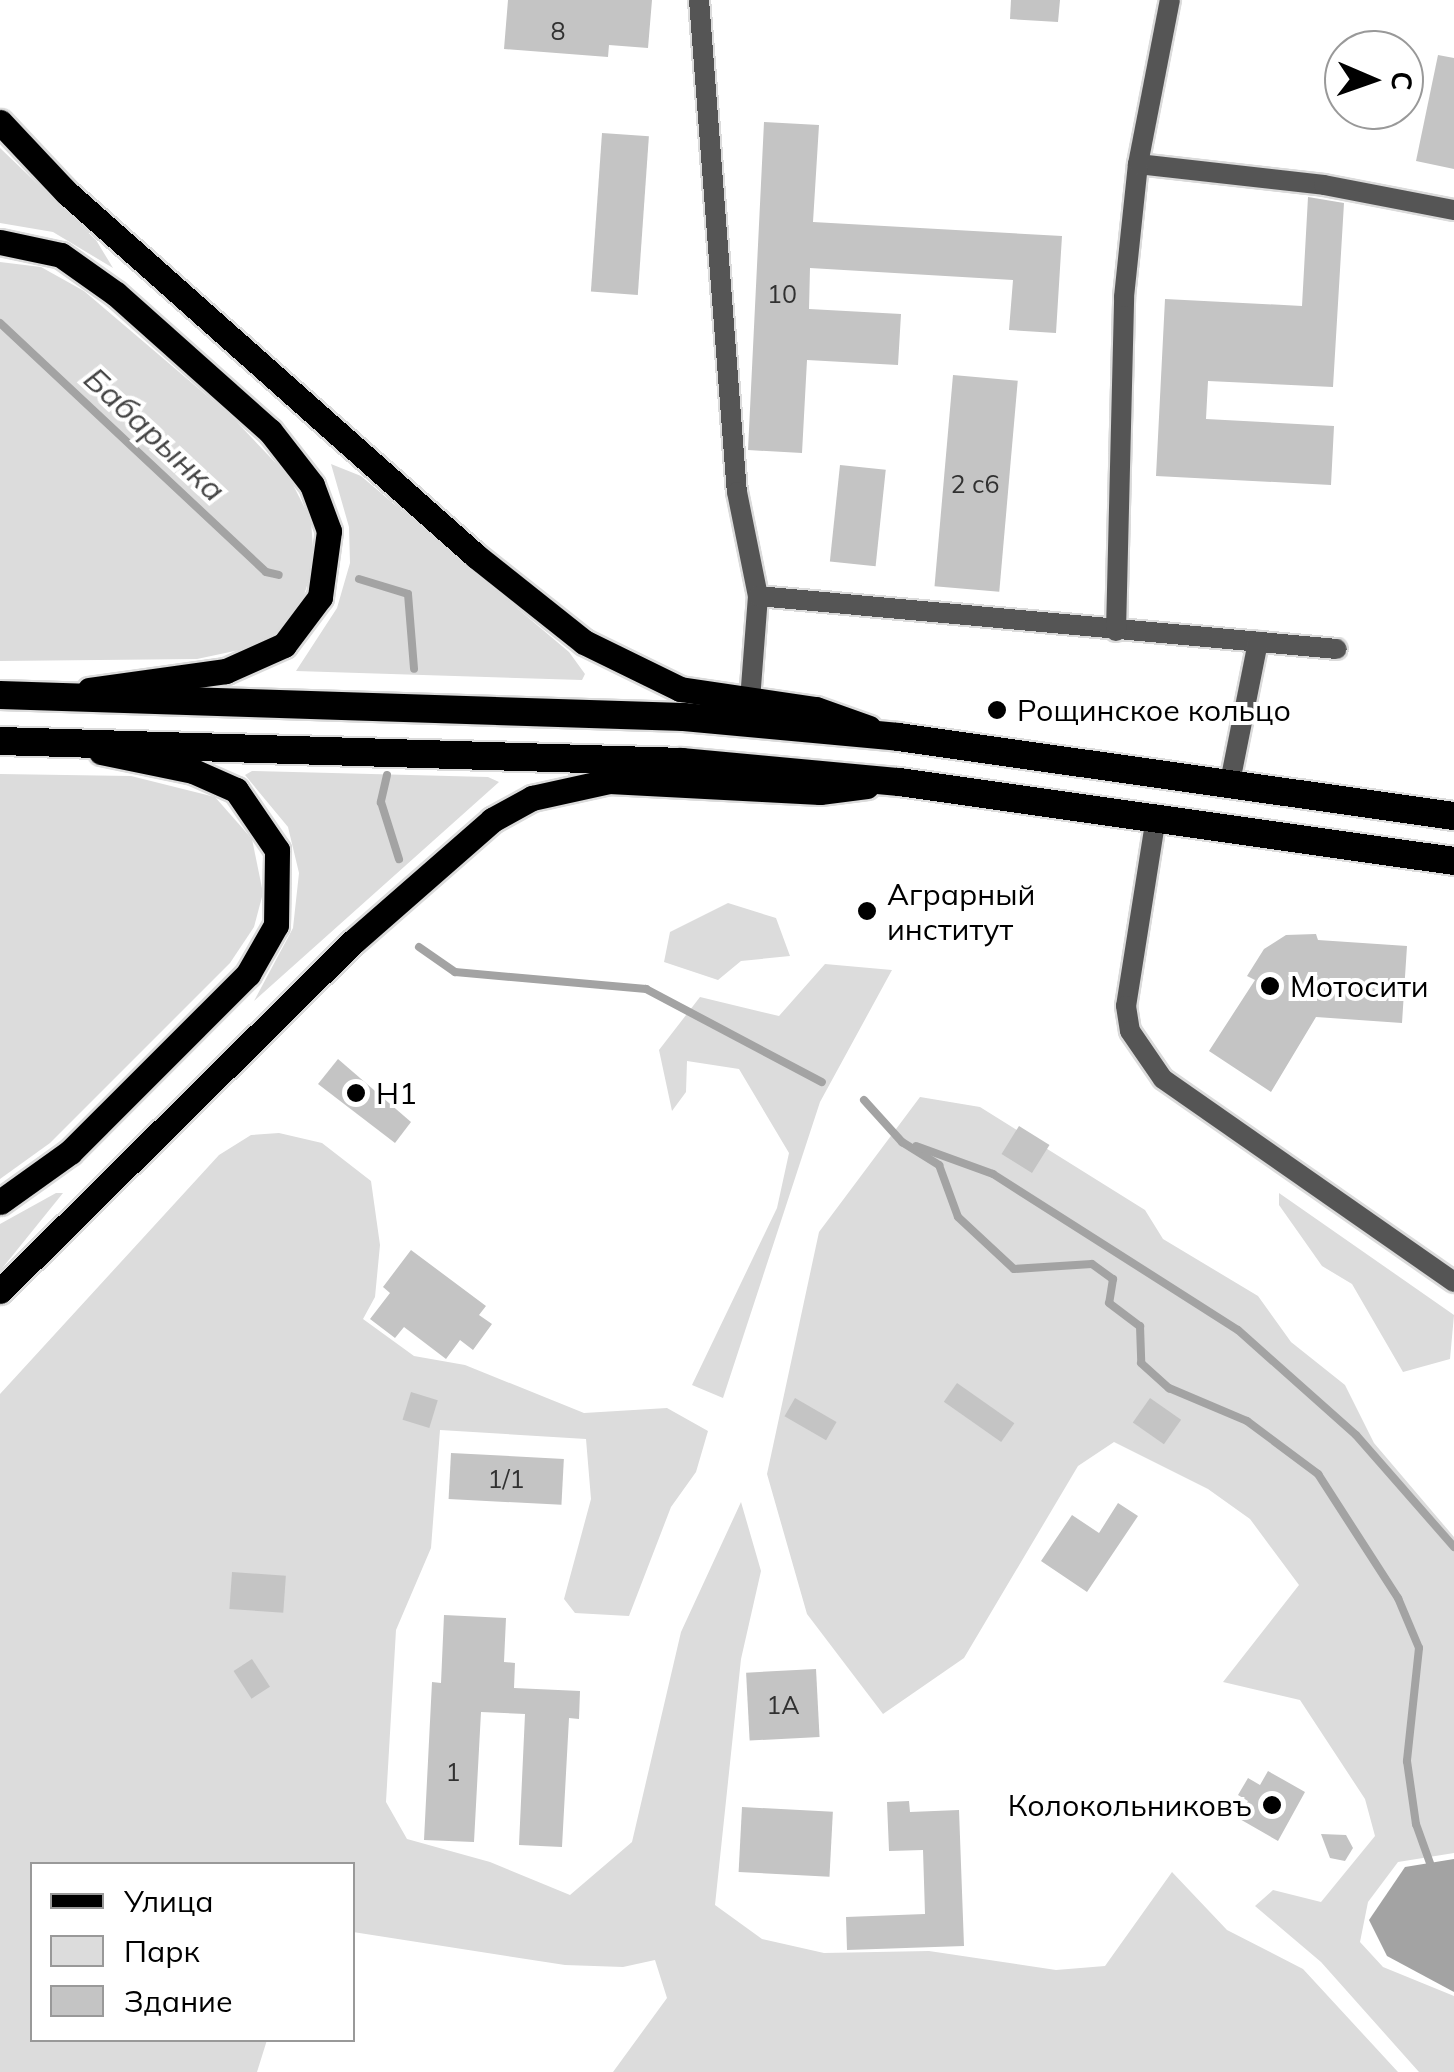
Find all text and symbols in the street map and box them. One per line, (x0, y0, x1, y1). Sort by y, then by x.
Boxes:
house number: 8 (551, 16, 565, 46)
north arrow (1324, 30, 1424, 130)
text: С (1385, 71, 1420, 91)
house number: 10 (767, 279, 797, 309)
water label: Бабарынка (77, 359, 233, 509)
house number: 2 с6 (950, 469, 1000, 499)
place label: Рощинское кольцо (1017, 692, 1291, 728)
marker: Рощинское кольцо (986, 699, 1008, 721)
place label: Аграрный институт (887, 876, 1035, 946)
marker: Аграрный институт (856, 900, 878, 922)
place label: Мотосити (1290, 968, 1429, 1004)
marker: Мотосити (1259, 975, 1281, 997)
place label: Н1 (376, 1075, 417, 1111)
marker: Н1 (345, 1082, 367, 1104)
house number: 1/1 (487, 1464, 525, 1494)
house number: 1А (766, 1690, 800, 1720)
house number: 1 (446, 1757, 460, 1787)
place label: Колокольниковъ (1008, 1787, 1252, 1823)
marker: Колокольниковъ (1261, 1794, 1283, 1816)
legend (30, 1862, 355, 2042)
text: Улица (124, 1882, 214, 1920)
text: Парк (124, 1932, 200, 1970)
text: Здание (124, 1982, 233, 2020)

